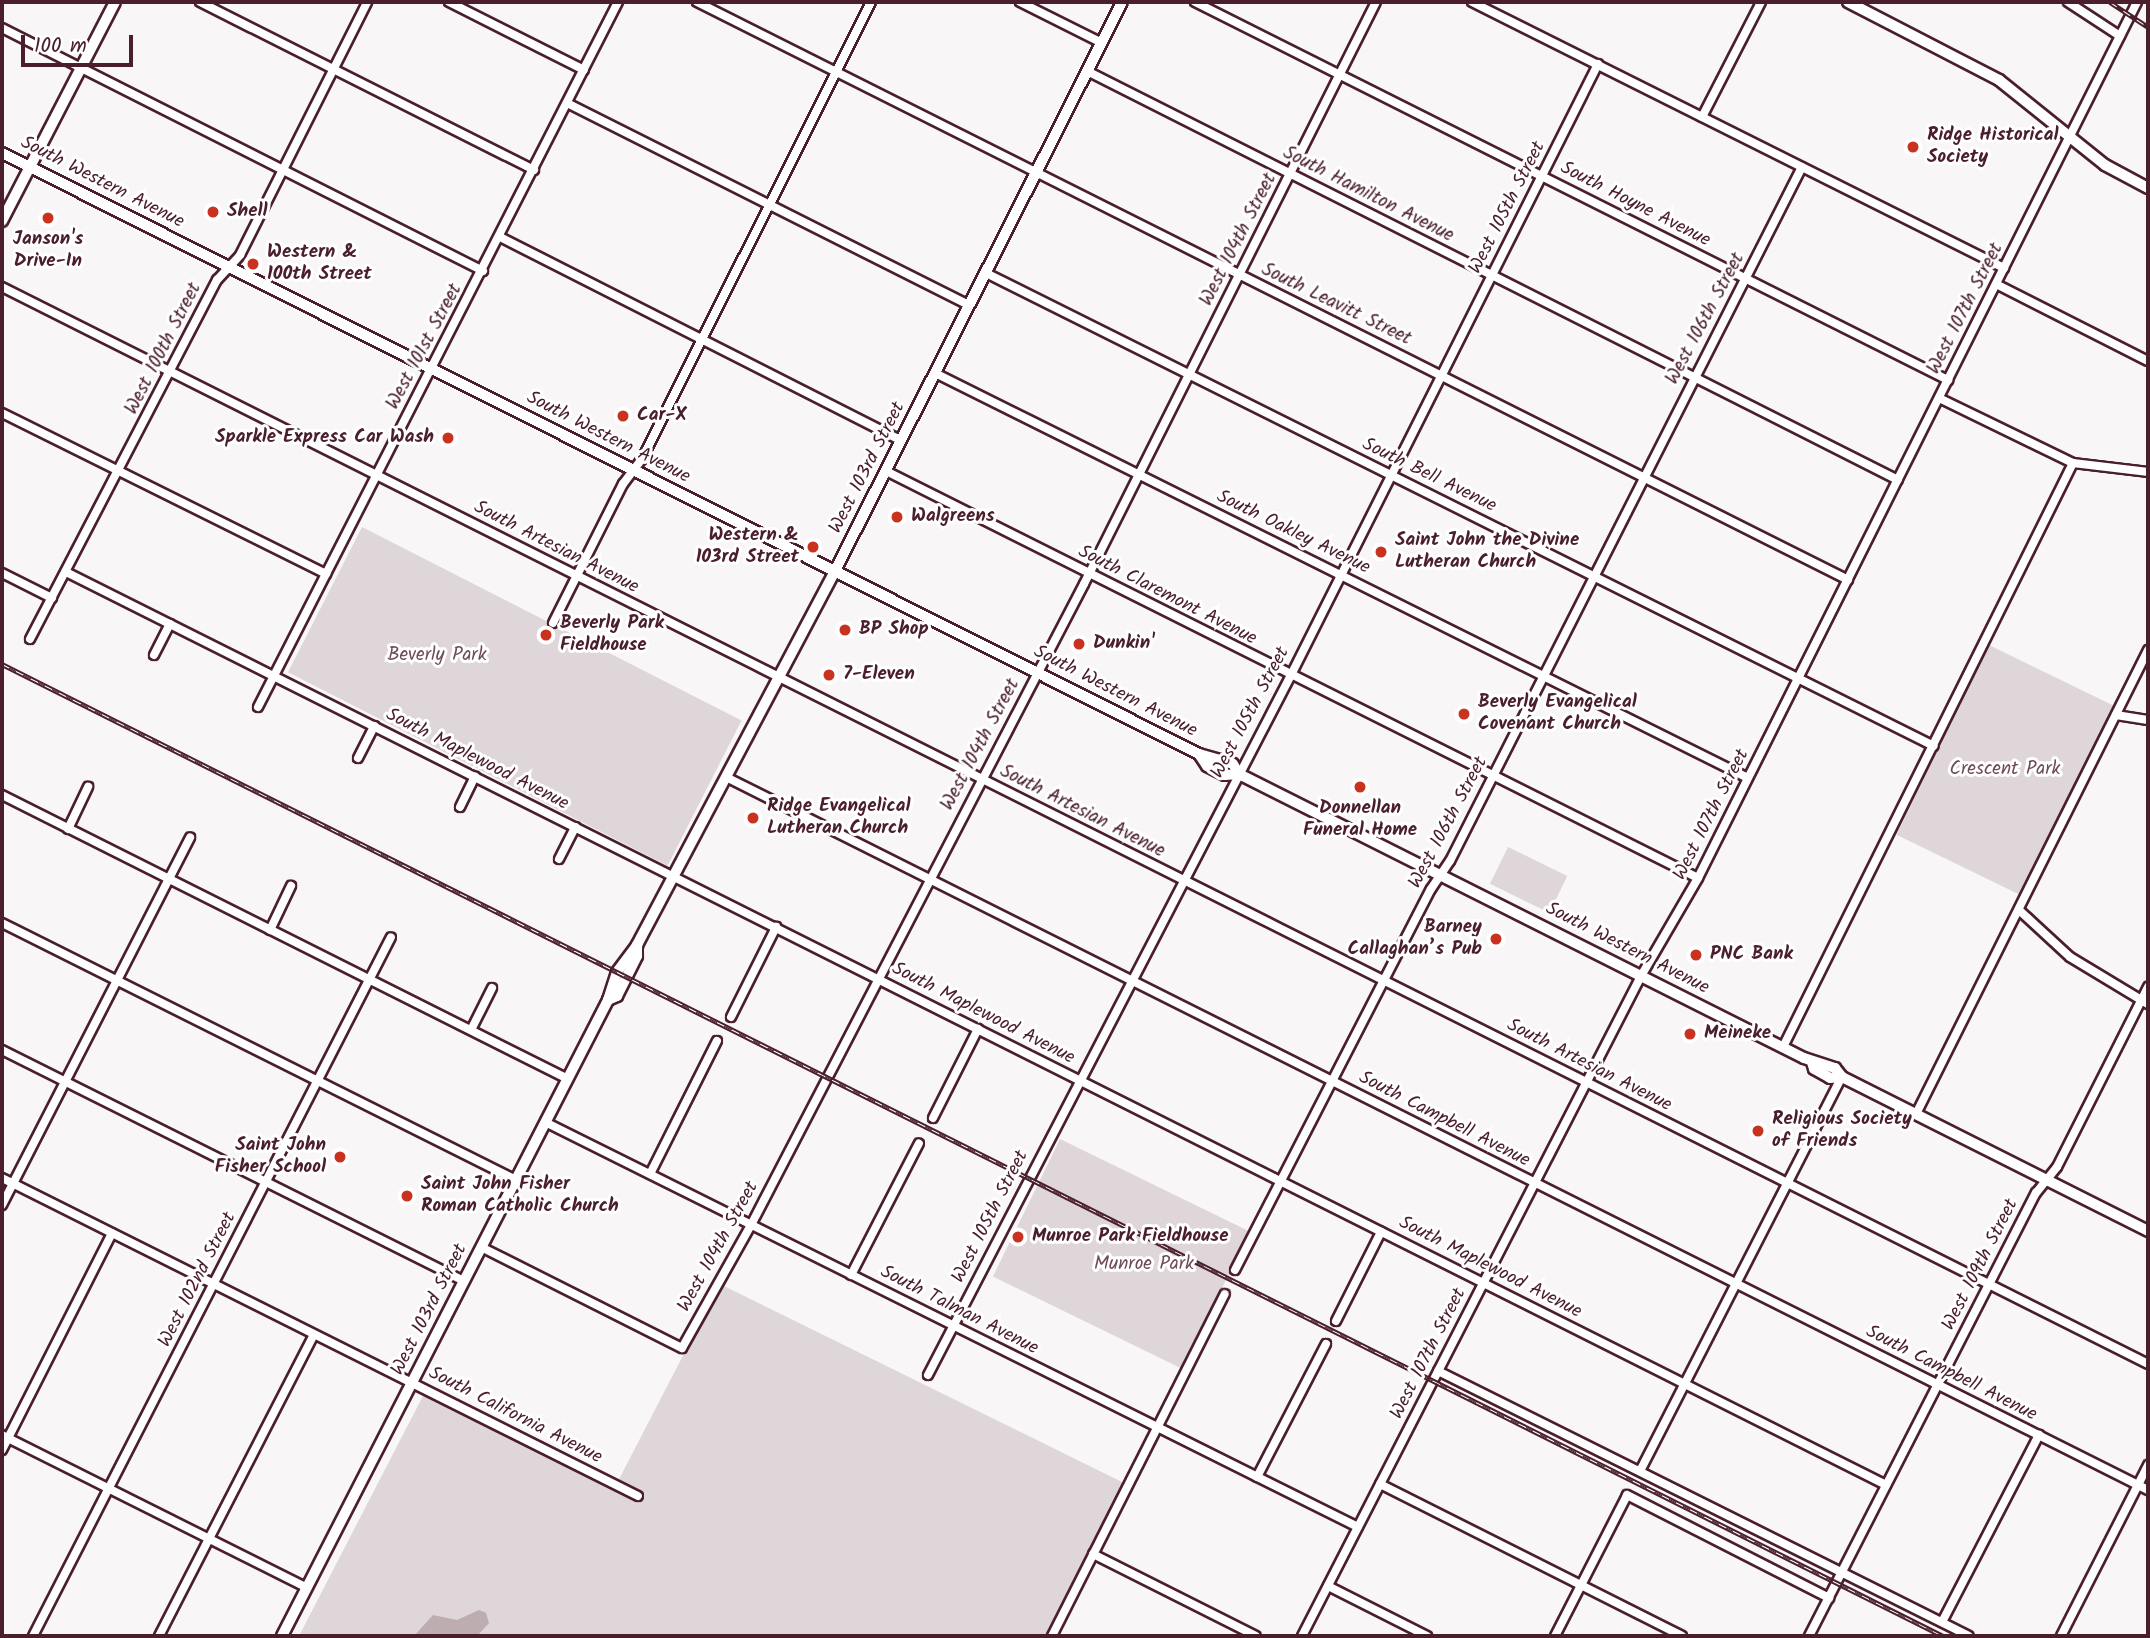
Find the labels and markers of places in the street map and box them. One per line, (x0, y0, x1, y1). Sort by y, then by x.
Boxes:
place label: Ridge Historical Society (1927, 125, 2059, 169)
marker: Ridge Historical Society (1905, 139, 1921, 155)
place label: Shell (227, 201, 268, 223)
marker: Shell (205, 204, 221, 220)
marker: Janson's Drive-In (40, 210, 56, 226)
place label: Janson's Drive-In (13, 229, 83, 273)
place label: Western & 100th Street (267, 242, 372, 286)
marker: Western & 100th Street (245, 256, 261, 272)
place label: Car-X (637, 405, 686, 427)
marker: Car-X (615, 408, 631, 424)
place label: Sparkle Express Car Wash (215, 427, 434, 449)
marker: Sparkle Express Car Wash (440, 430, 456, 446)
place label: Walgreens (911, 506, 995, 528)
marker: Walgreens (889, 509, 905, 525)
place label: Western & 103rd Street (696, 525, 799, 569)
place label: Saint John the Divine Lutheran Church (1395, 530, 1579, 574)
marker: Western & 103rd Street (805, 539, 821, 555)
marker: Saint John the Divine Lutheran Church (1373, 544, 1389, 560)
place label: Beverly Park Fieldhouse (560, 613, 664, 657)
place label: BP Shop (859, 619, 929, 641)
marker: BP Shop (837, 622, 853, 638)
marker: Beverly Park Fieldhouse (538, 627, 554, 643)
place label: Dunkin' (1093, 633, 1154, 655)
marker: Dunkin' (1071, 636, 1087, 652)
place label: 7-Eleven (843, 664, 915, 686)
marker: 7-Eleven (821, 667, 837, 683)
place label: Beverly Evangelical Covenant Church (1478, 692, 1637, 736)
marker: Beverly Evangelical Covenant Church (1456, 706, 1472, 722)
marker: Donnellan Funeral Home (1352, 779, 1368, 795)
place label: Ridge Evangelical Lutheran Church (767, 796, 910, 840)
place label: Donnellan Funeral Home (1303, 798, 1417, 842)
marker: Ridge Evangelical Lutheran Church (745, 810, 761, 826)
place label: Barney Callaghan’s Pub (1347, 917, 1482, 961)
marker: Barney Callaghan’s Pub (1488, 931, 1504, 947)
place label: PNC Bank (1710, 944, 1793, 966)
marker: PNC Bank (1688, 947, 1704, 963)
place label: Meineke (1704, 1023, 1771, 1045)
marker: Meineke (1682, 1026, 1698, 1042)
place label: Religious Society of Friends (1772, 1109, 1912, 1153)
marker: Religious Society of Friends (1750, 1123, 1766, 1139)
place label: Saint John Fisher School (215, 1135, 326, 1179)
marker: Saint John Fisher School (332, 1149, 348, 1165)
place label: Saint John Fisher Roman Catholic Church (421, 1174, 619, 1218)
marker: Saint John Fisher Roman Catholic Church (399, 1188, 415, 1204)
place label: Munroe Park Fieldhouse (1032, 1226, 1228, 1248)
marker: Munroe Park Fieldhouse (1010, 1229, 1026, 1245)

